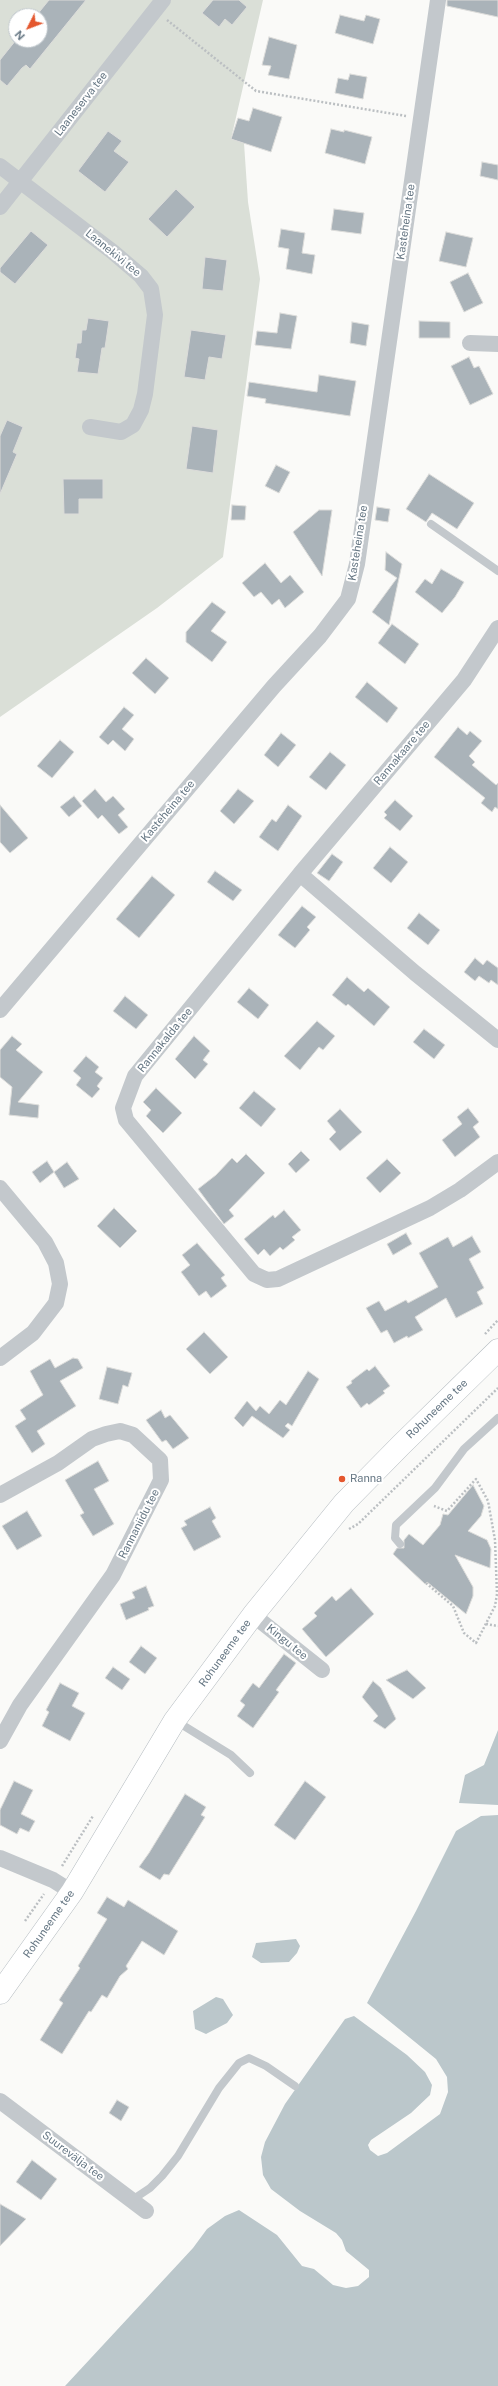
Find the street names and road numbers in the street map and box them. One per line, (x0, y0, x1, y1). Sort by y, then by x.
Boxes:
street label: Laaneserva tee (52, 69, 110, 139)
street label: Kasteheina tee (394, 183, 418, 261)
street label: Laanekivi tee (83, 227, 143, 279)
street label: Kasteheina tee (346, 504, 370, 582)
street label: Rannakaare tee (371, 718, 433, 788)
street label: Kasteheina tee (138, 778, 198, 844)
street label: Rannakalda tee (135, 1005, 195, 1075)
street label: Rohuneeme tee (404, 1376, 470, 1442)
street label: Rannaniidu tee (116, 1487, 162, 1561)
street label: Rohuneeme tee (196, 1617, 254, 1689)
street label: Kingu tee (264, 1621, 310, 1663)
street label: Rohuneeme tee (21, 1887, 77, 1961)
street label: Suurevälja tee (40, 2129, 106, 2183)

